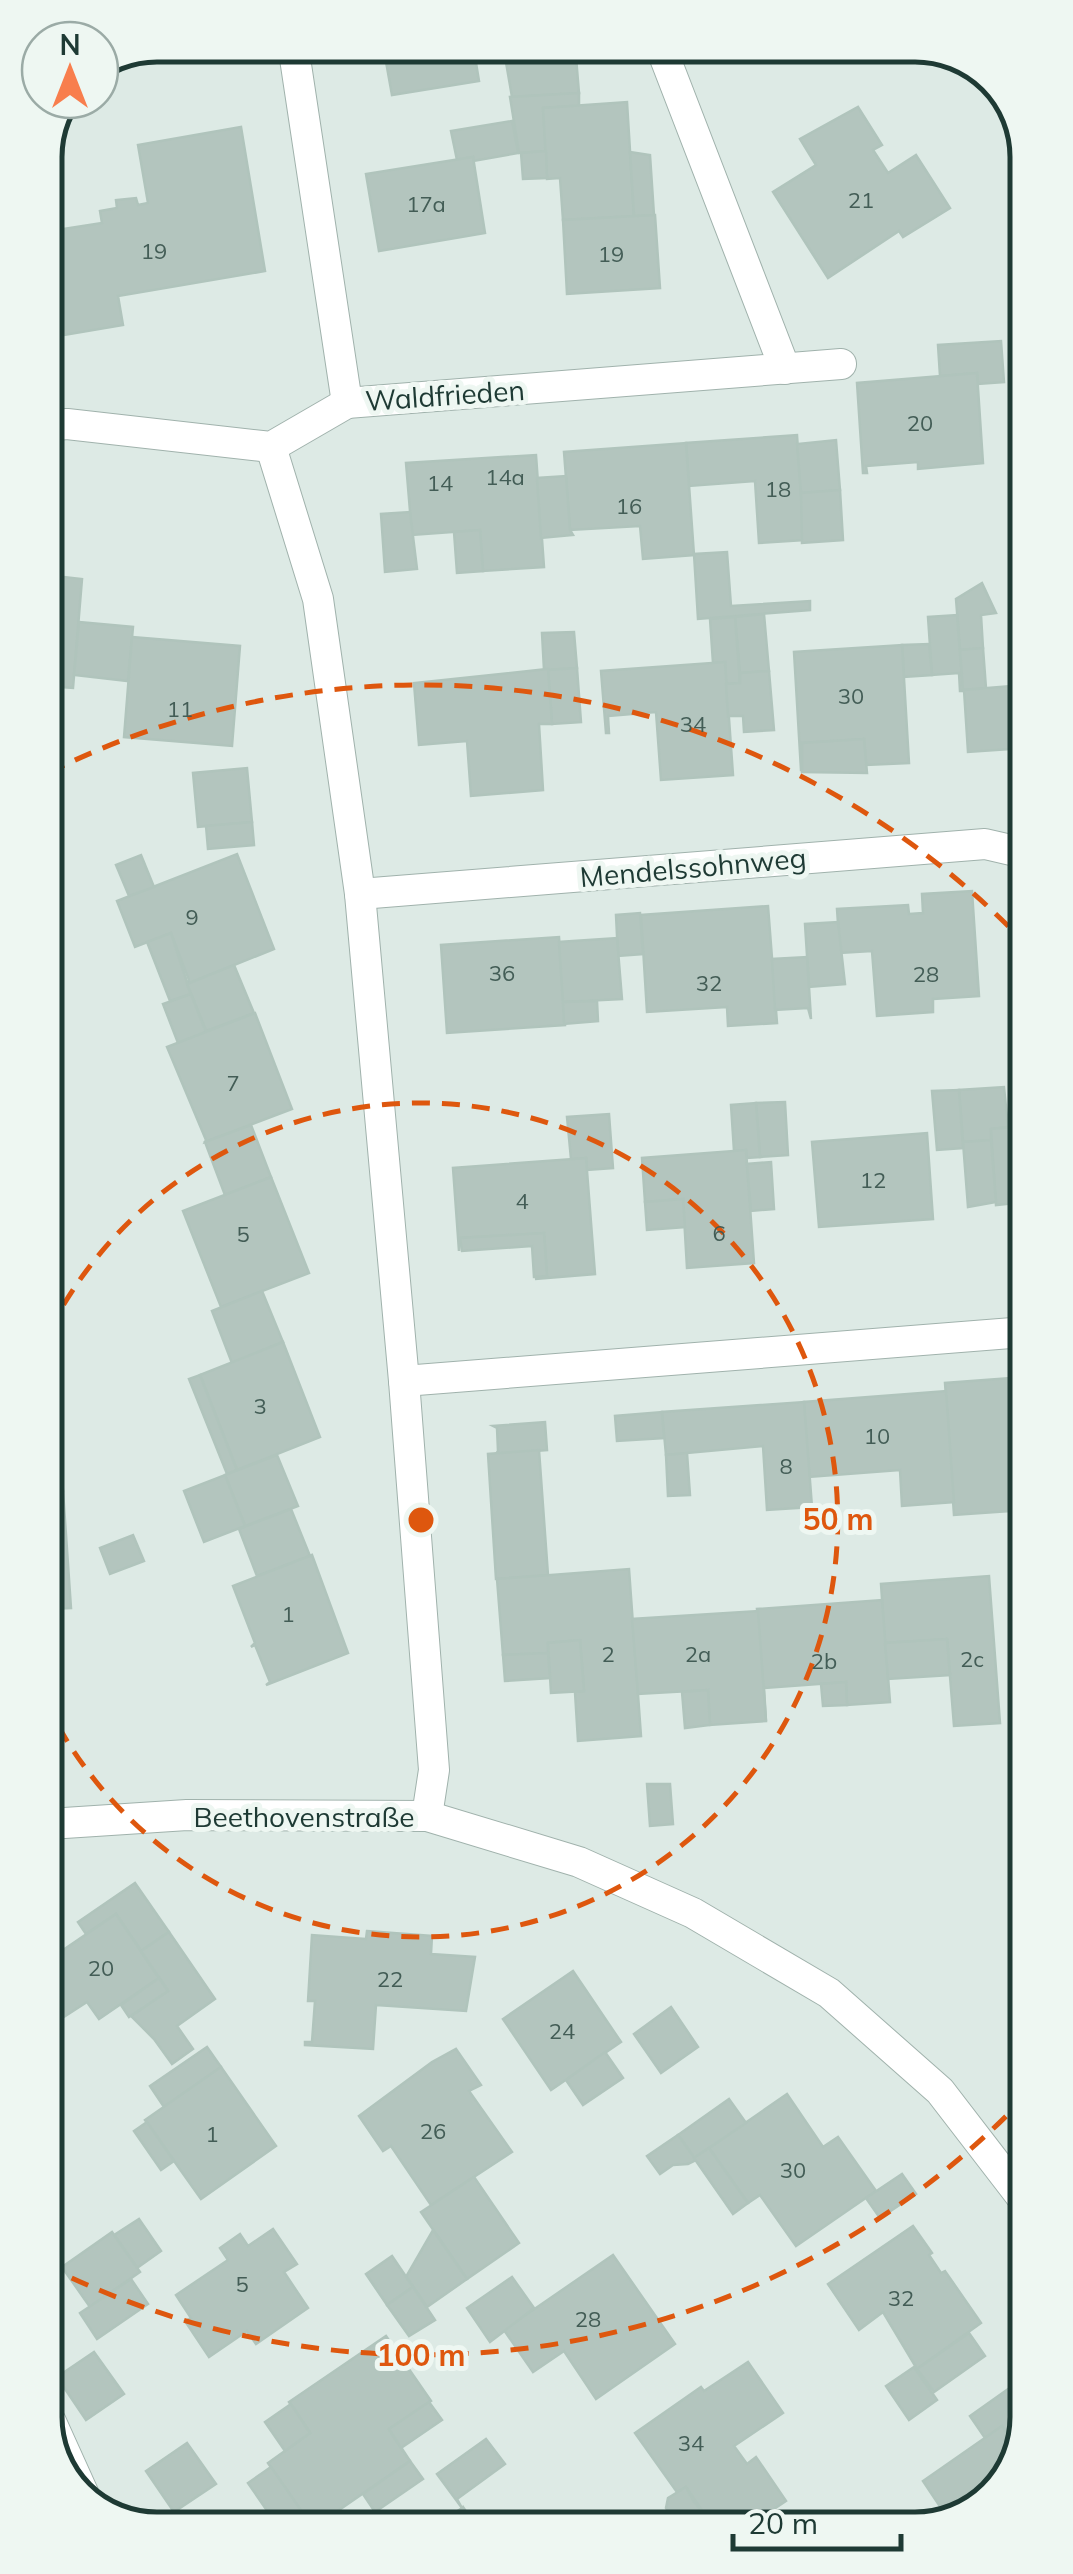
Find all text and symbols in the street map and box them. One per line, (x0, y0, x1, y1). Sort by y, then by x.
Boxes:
north arrow (20, 20, 120, 120)
text: N (59, 27, 81, 62)
house number: 21 (848, 186, 874, 214)
house number: 17a (406, 190, 446, 218)
house number: 19 (141, 237, 167, 265)
house number: 19 (598, 240, 624, 268)
street label: Waldfrieden (364, 372, 526, 418)
house number: 20 (907, 409, 933, 437)
house number: 14a (485, 463, 525, 491)
house number: 14 (427, 469, 453, 497)
house number: 18 (765, 475, 791, 503)
house number: 16 (616, 492, 642, 520)
house number: 30 (838, 682, 864, 710)
house number: 11 (167, 695, 193, 723)
house number: 34 (680, 710, 706, 738)
street label: Mendelssohnweg (578, 840, 808, 894)
house number: 9 (185, 903, 199, 931)
house number: 36 (489, 959, 515, 987)
house number: 28 (913, 960, 939, 988)
house number: 32 (696, 969, 722, 997)
house number: 7 (226, 1069, 240, 1097)
house number: 12 (860, 1166, 886, 1194)
house number: 4 (515, 1187, 529, 1215)
house number: 6 (712, 1219, 726, 1247)
house number: 5 (236, 1220, 250, 1248)
house number: 3 (253, 1392, 267, 1420)
house number: 10 (864, 1422, 890, 1450)
house number: 8 (779, 1452, 793, 1480)
text: 50 m (802, 1500, 874, 1538)
centre of rings (403, 1502, 439, 1538)
house number: 1 (281, 1600, 295, 1628)
house number: 2 (601, 1640, 615, 1668)
house number: 2a (685, 1640, 711, 1668)
house number: 2c (960, 1645, 984, 1673)
house number: 2b (811, 1647, 837, 1675)
street label: Beethovenstraße (193, 1799, 415, 1834)
house number: 20 (88, 1954, 114, 1982)
house number: 22 (377, 1965, 403, 1993)
house number: 24 (549, 2017, 575, 2045)
house number: 26 (420, 2117, 446, 2145)
house number: 1 (205, 2120, 219, 2148)
house number: 30 (780, 2156, 806, 2184)
house number: 5 (235, 2270, 249, 2298)
house number: 32 (888, 2284, 914, 2312)
house number: 28 (575, 2305, 601, 2333)
text: 100 m (376, 2336, 466, 2374)
house number: 34 (678, 2429, 704, 2457)
scale bar (733, 2489, 900, 2551)
text: 20 m (748, 2504, 818, 2542)

